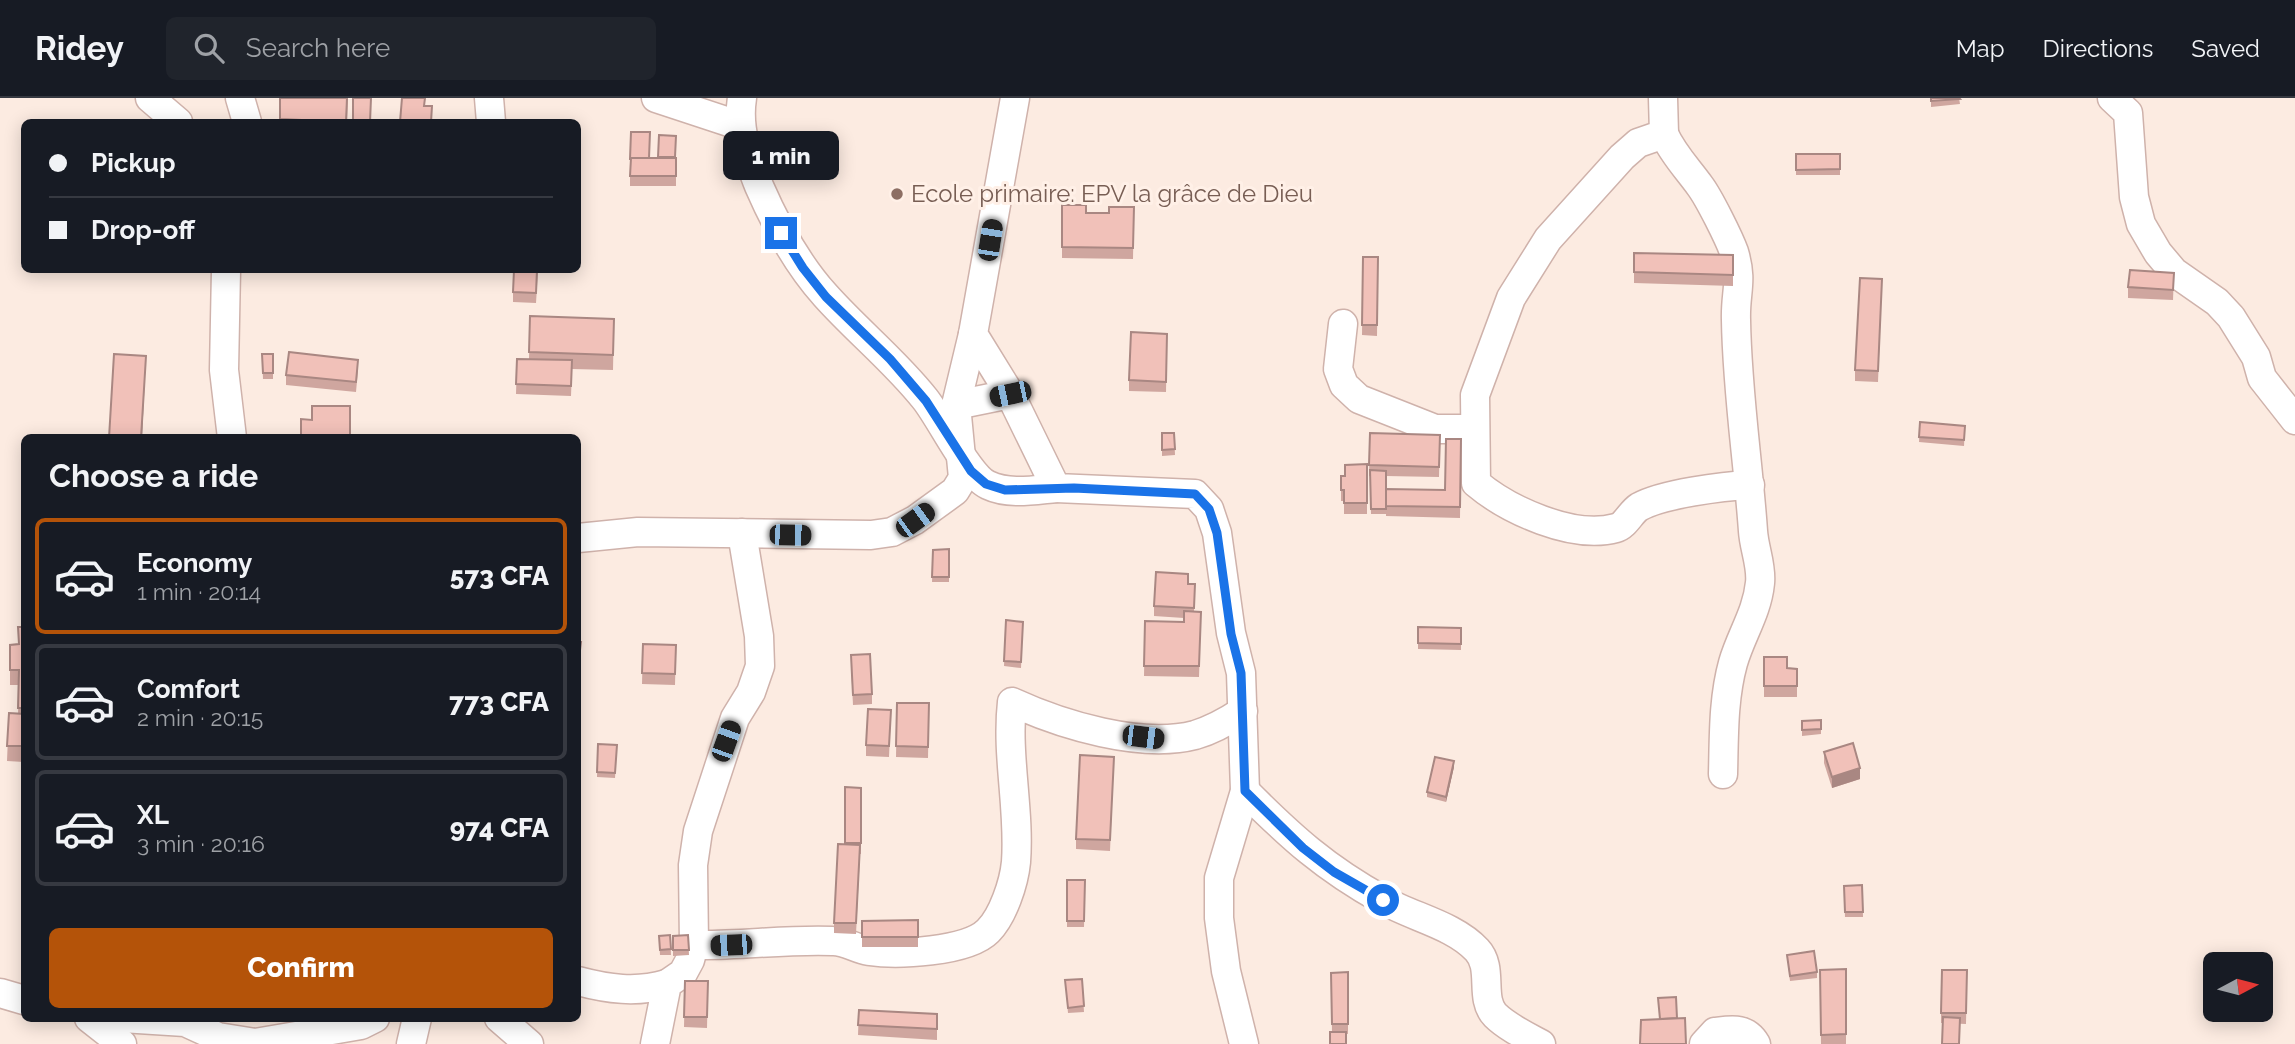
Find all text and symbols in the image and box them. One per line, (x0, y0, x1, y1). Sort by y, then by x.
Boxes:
search box (166, 17, 656, 80)
text: Ridey (35, 29, 124, 68)
icon: search (190, 29, 228, 67)
text: Search here (246, 33, 390, 63)
text: Map (1956, 34, 2005, 63)
text: Directions (2043, 34, 2153, 63)
text: Saved (2191, 34, 2260, 63)
callout: 1 min (723, 131, 839, 180)
text: 1 min (751, 142, 811, 169)
text: Pickup (91, 148, 176, 178)
place label: Ecole primaire: EPV la grâce de Dieu (911, 179, 1313, 208)
marker: Ecole primaire: EPV la grâce de Dieu (889, 186, 905, 202)
text: Drop-off (91, 215, 195, 245)
route end (765, 217, 797, 249)
car (977, 218, 1004, 262)
car (988, 379, 1033, 409)
text: Choose a ride (49, 457, 258, 494)
car (892, 499, 939, 541)
car (769, 524, 812, 546)
icon: car (53, 545, 116, 608)
text: Economy (137, 548, 252, 578)
text: 573 CFA (450, 561, 549, 591)
text: 1 min · 20:14 (137, 578, 261, 605)
icon: car (53, 671, 116, 734)
text: Comfort (137, 674, 240, 704)
text: 773 CFA (449, 687, 549, 717)
text: 2 min · 20:15 (137, 704, 263, 731)
car (709, 718, 744, 764)
car (1121, 724, 1166, 750)
icon: car (53, 797, 116, 860)
text: XL (137, 800, 169, 830)
text: 974 CFA (450, 813, 549, 843)
text: 3 min · 20:16 (137, 830, 265, 857)
route start (1367, 884, 1399, 916)
button: Confirm (49, 928, 553, 1008)
car (710, 934, 753, 956)
north arrow (2203, 952, 2273, 1022)
map controls (2203, 952, 2273, 1022)

